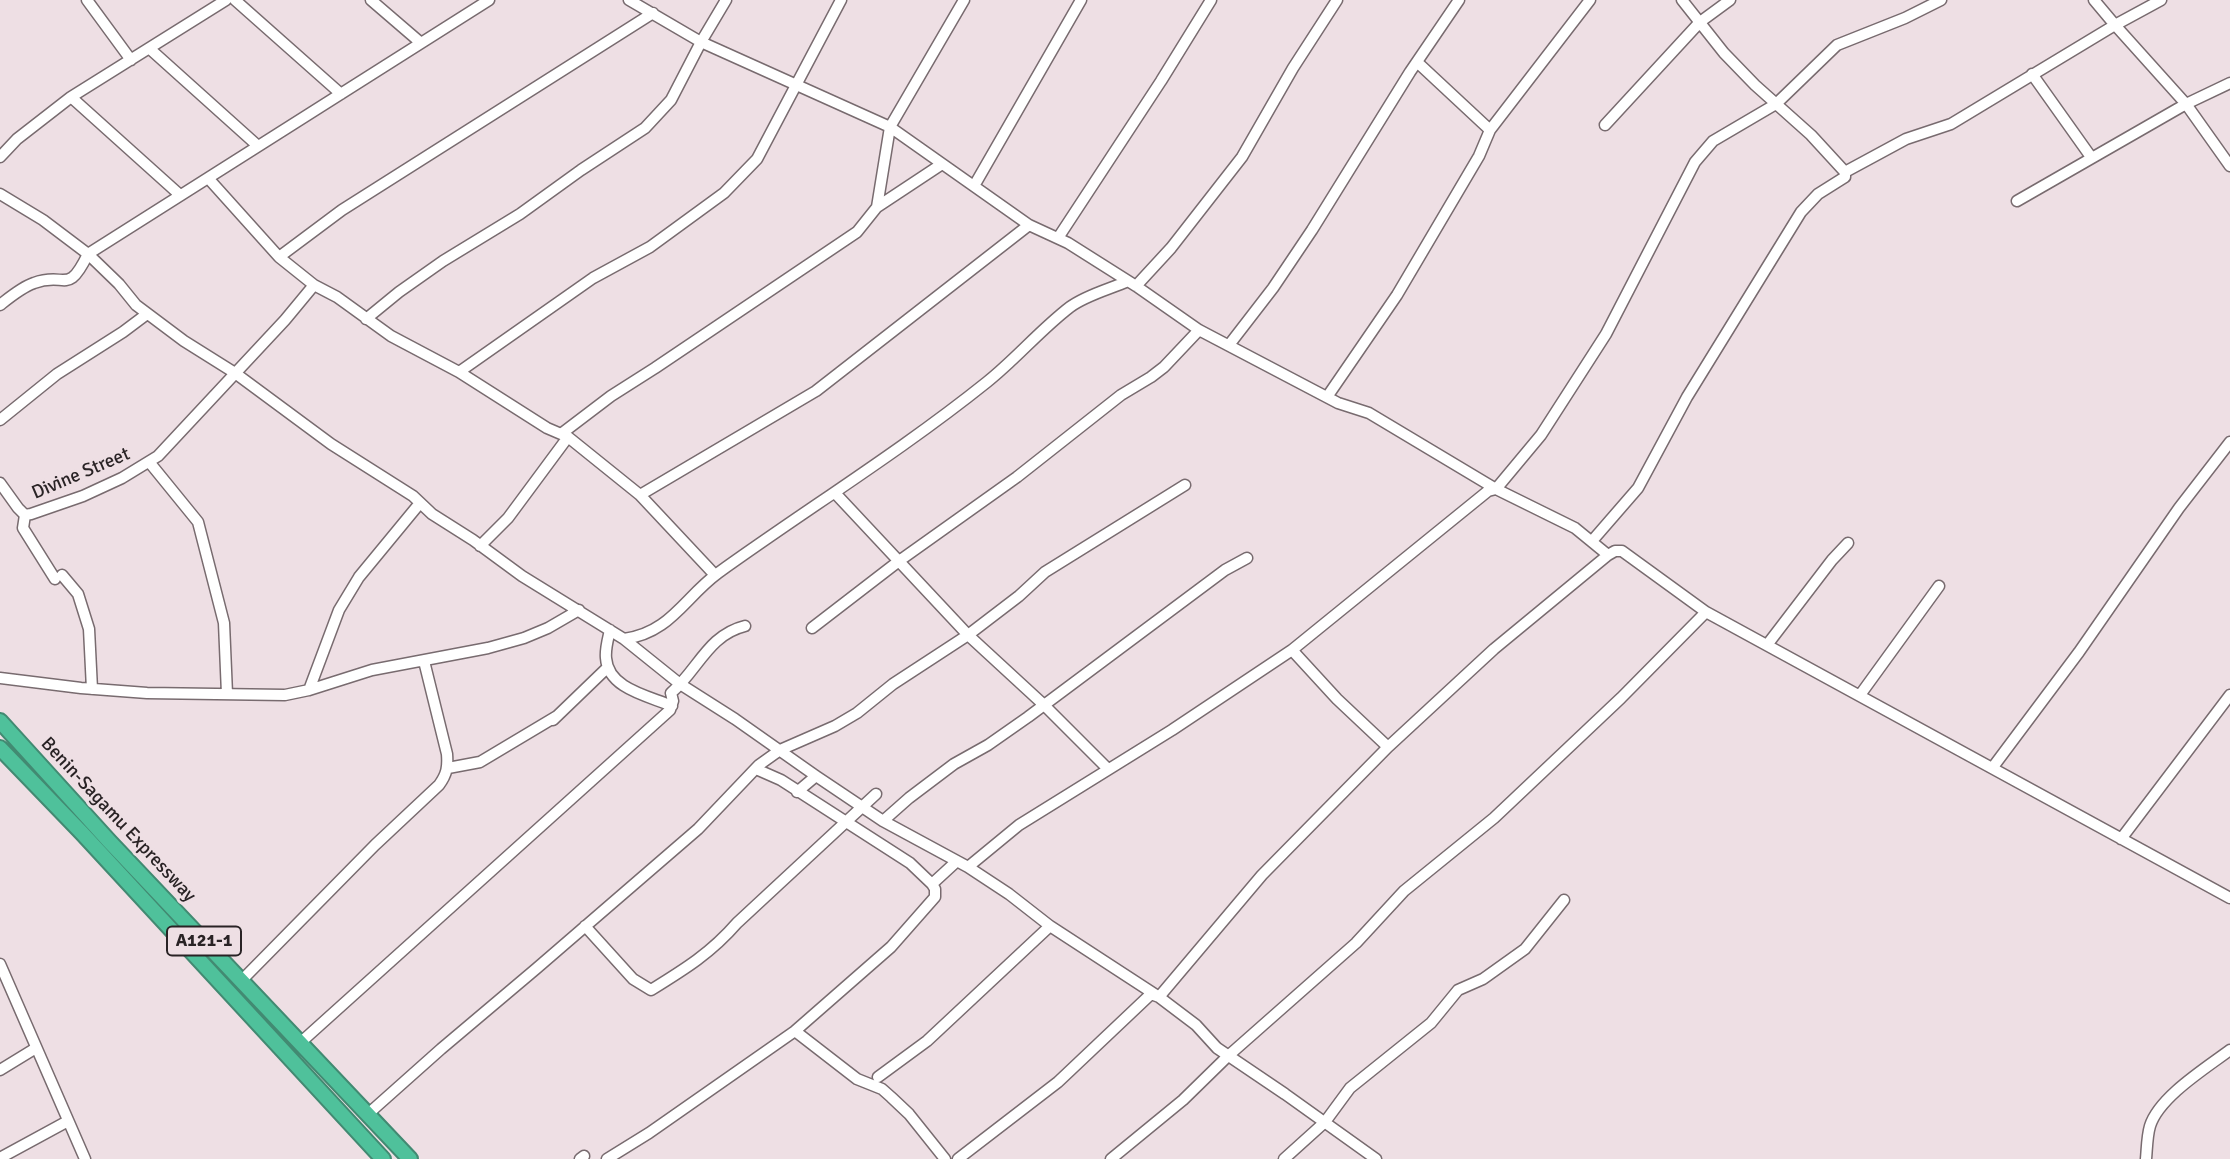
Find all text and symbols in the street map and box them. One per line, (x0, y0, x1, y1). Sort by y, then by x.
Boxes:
street label: Divine Street (29, 443, 133, 505)
street label: Benin-Sagamu Expressway (36, 733, 200, 907)
road number: A121-1 (167, 926, 241, 956)

